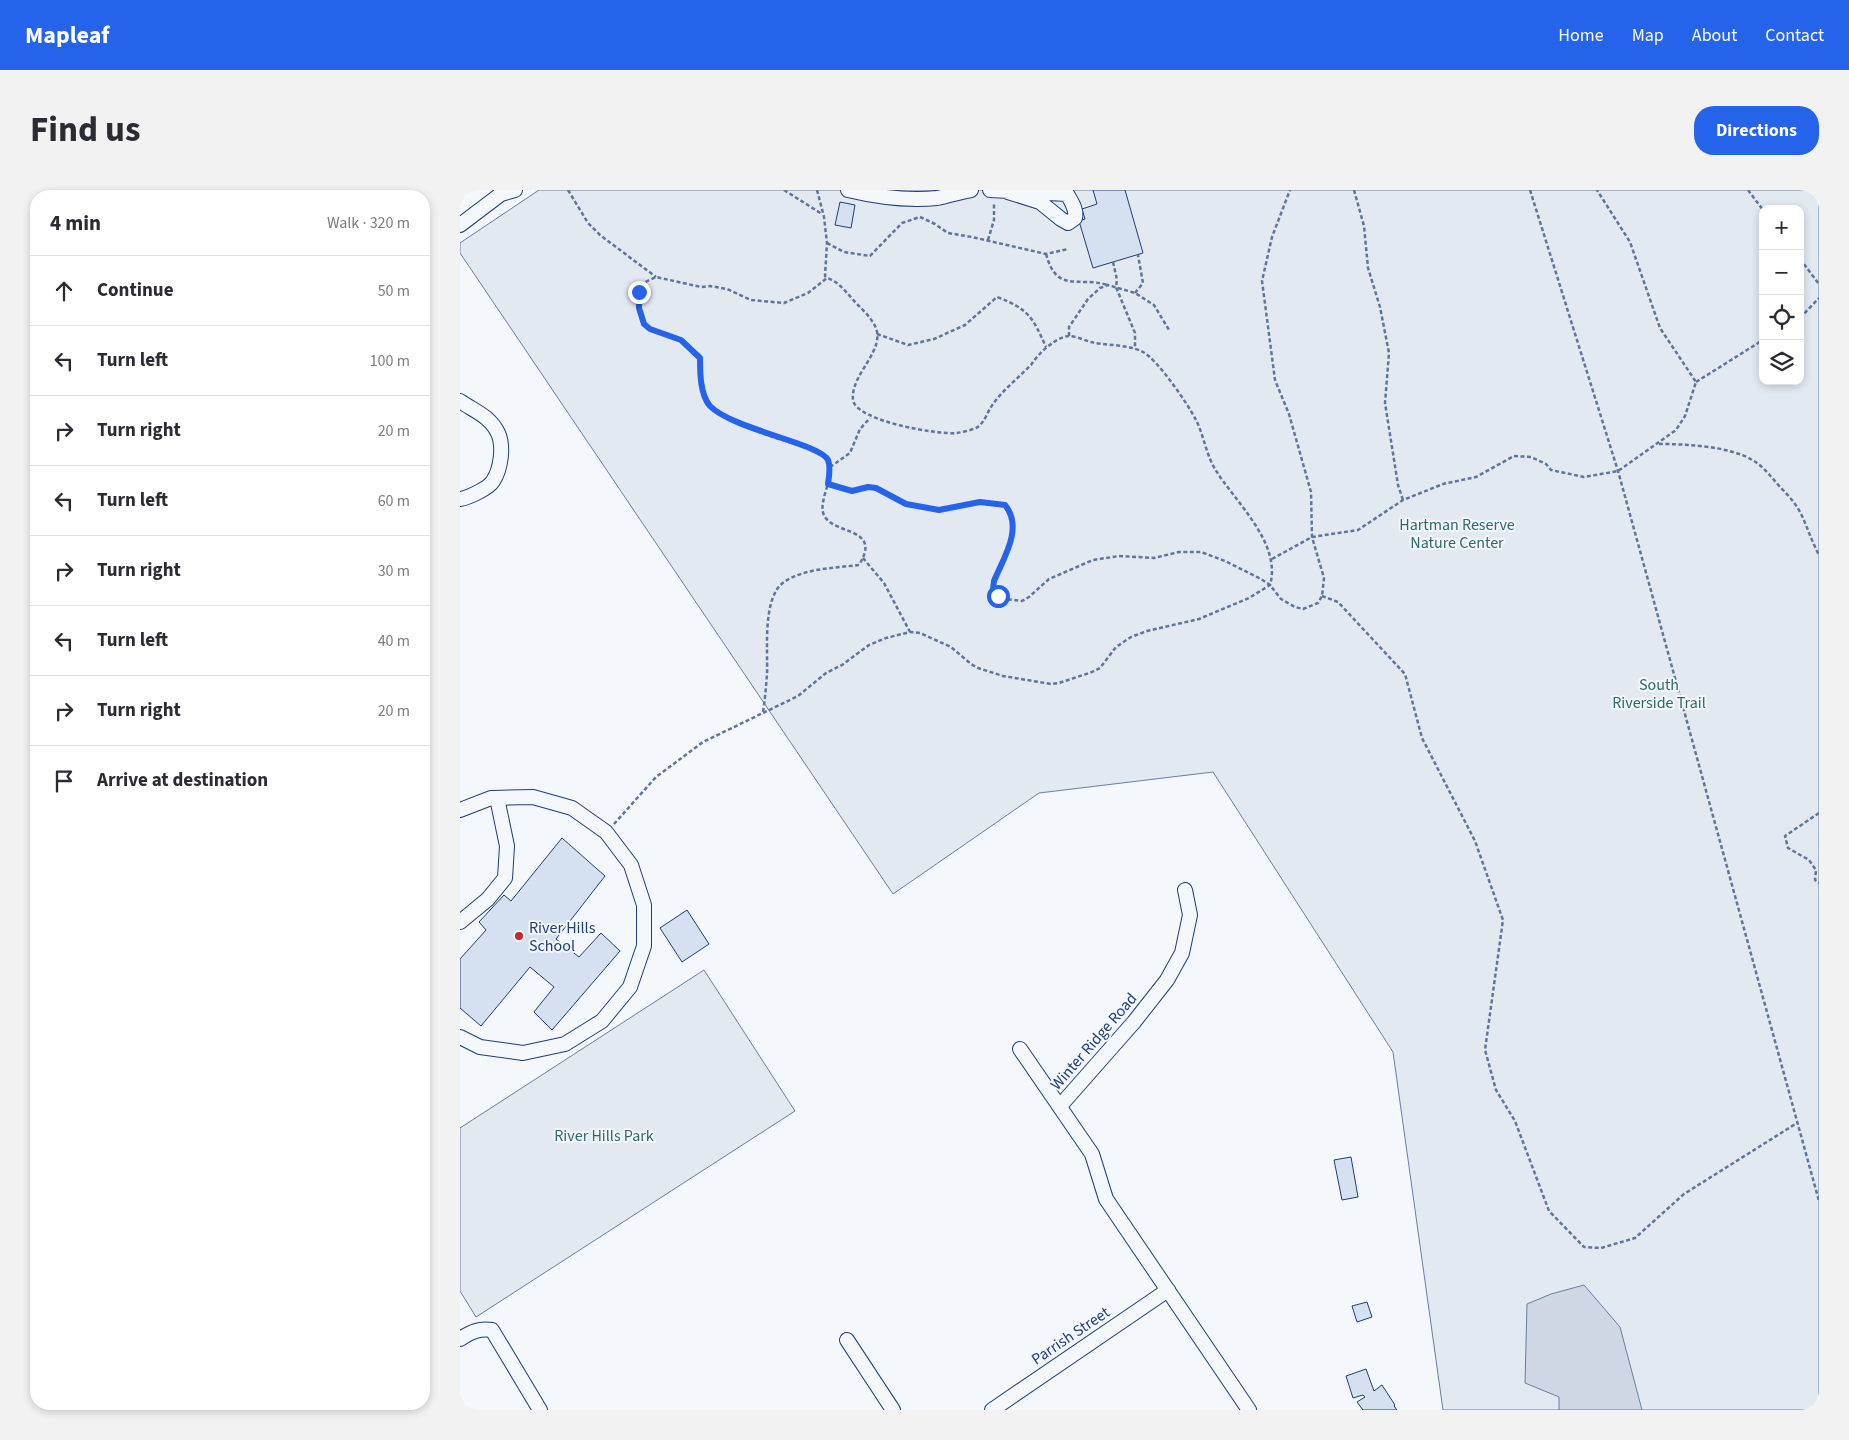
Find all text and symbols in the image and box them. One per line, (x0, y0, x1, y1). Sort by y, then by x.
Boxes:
text: Mapleaf (25, 18, 110, 53)
text: Home (1558, 23, 1604, 48)
text: Map (1632, 23, 1664, 48)
text: About (1692, 23, 1737, 48)
text: Contact (1765, 23, 1824, 48)
text: Find us (30, 105, 140, 155)
button: Directions (1694, 106, 1819, 155)
map controls (1759, 205, 1804, 385)
button: + (1759, 205, 1804, 250)
text: 4 min (50, 208, 101, 238)
text: Walk · 320 m (327, 212, 410, 234)
button: − (1759, 250, 1804, 295)
icon: ahead (50, 277, 78, 305)
text: Continue (97, 277, 174, 304)
text: 50 m (378, 280, 410, 302)
route end (628, 281, 651, 304)
button: locate (1759, 295, 1804, 340)
button: layers (1759, 340, 1804, 385)
icon: left (50, 347, 78, 375)
text: Turn left (97, 347, 168, 374)
text: 100 m (370, 350, 410, 372)
icon: right (50, 417, 78, 445)
text: Turn right (97, 417, 181, 444)
text: 20 m (378, 420, 410, 442)
icon: left (50, 487, 78, 515)
text: Turn left (97, 487, 168, 514)
text: 60 m (378, 490, 410, 512)
park label: Hartman Reserve Nature Center (1399, 514, 1515, 554)
icon: right (50, 557, 78, 585)
text: Turn right (97, 557, 181, 584)
text: 30 m (378, 560, 410, 582)
route start (987, 585, 1010, 608)
icon: left (50, 627, 78, 655)
text: Turn left (97, 627, 168, 654)
text: 40 m (378, 630, 410, 652)
park label: South Riverside Trail (1612, 674, 1706, 714)
icon: right (50, 697, 78, 725)
text: Turn right (97, 697, 181, 724)
text: 20 m (378, 700, 410, 722)
icon: arrive (50, 767, 78, 795)
text: Arrive at destination (97, 767, 268, 794)
place label: River Hills School (529, 917, 596, 957)
marker: River Hills School (513, 930, 525, 942)
street label: Winter Ridge Road (1045, 988, 1142, 1095)
park label: River Hills Park (554, 1125, 654, 1147)
street label: Parrish Street (1027, 1301, 1115, 1370)

